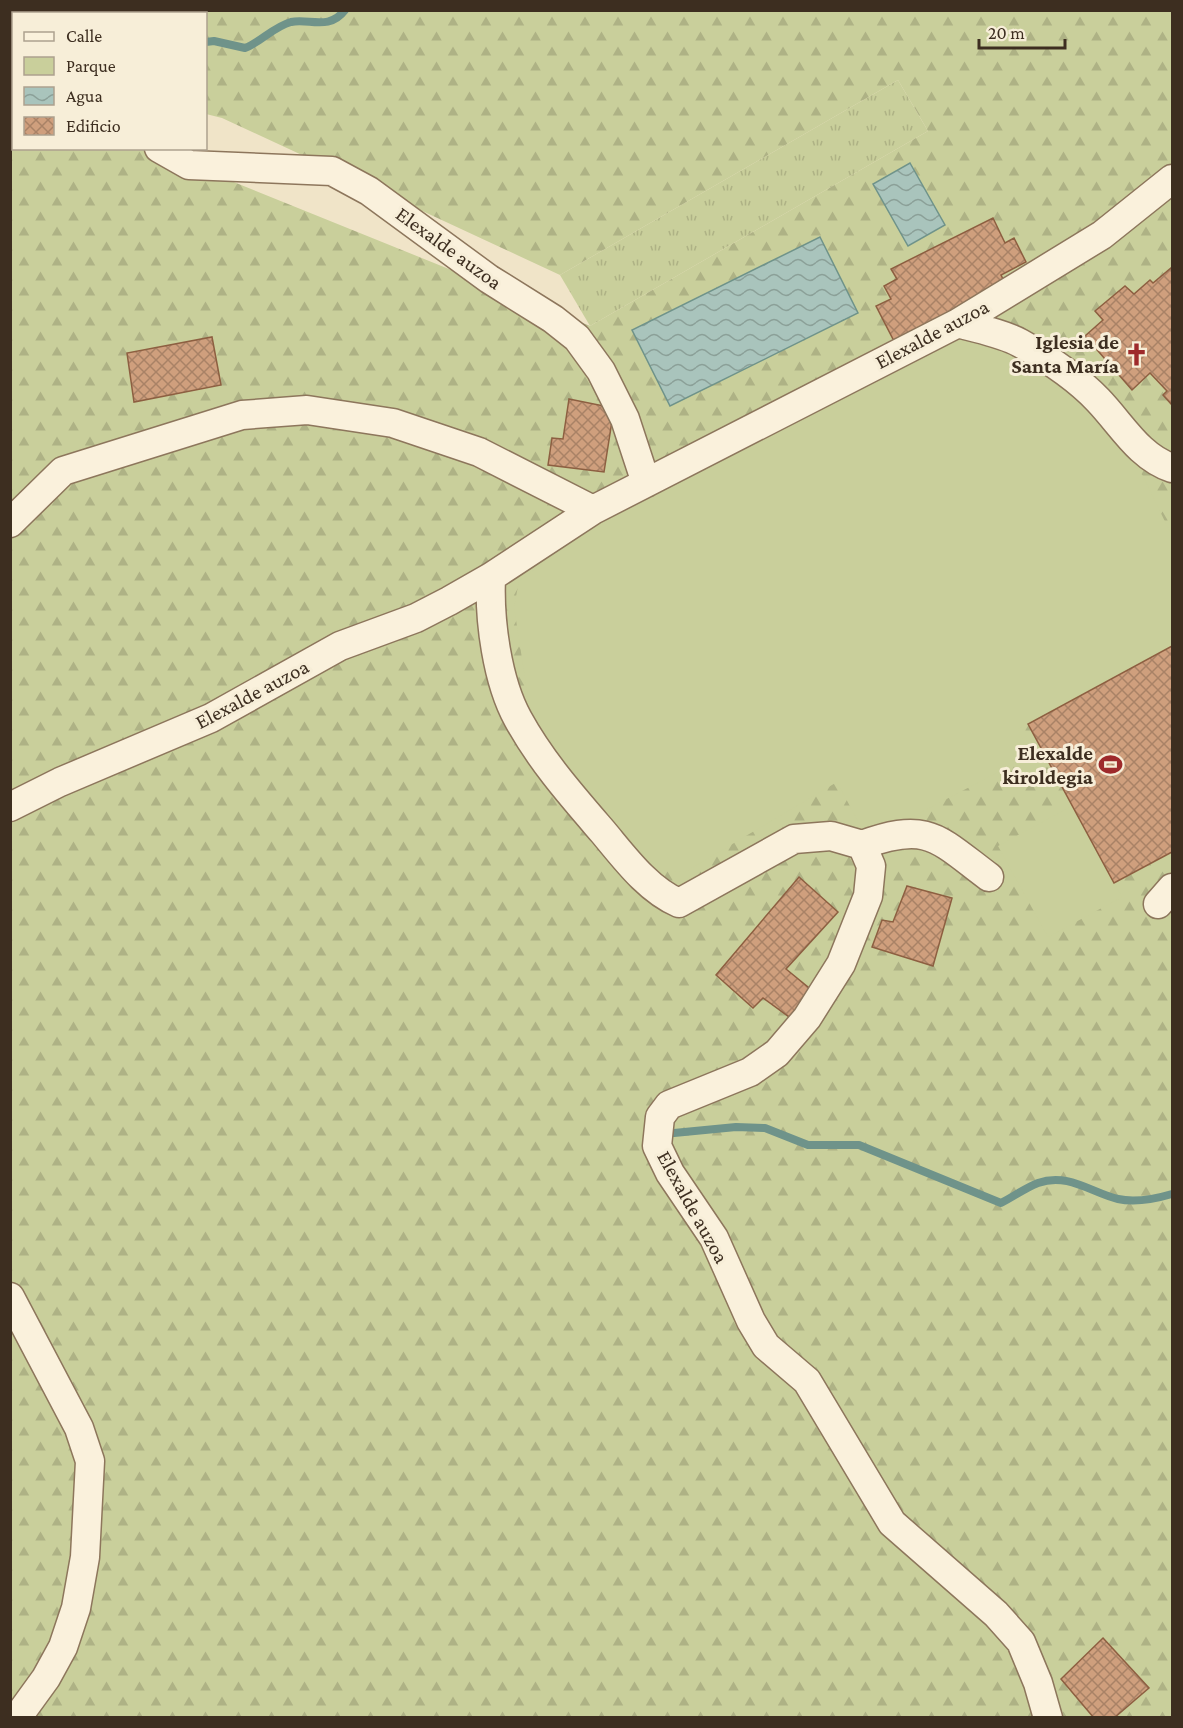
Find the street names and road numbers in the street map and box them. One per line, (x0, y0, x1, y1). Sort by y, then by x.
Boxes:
street label: Elexalde auzoa (391, 202, 507, 295)
street label: Elexalde auzoa (871, 294, 993, 374)
street label: Elexalde auzoa (191, 654, 313, 734)
street label: Elexalde auzoa (652, 1147, 734, 1268)

